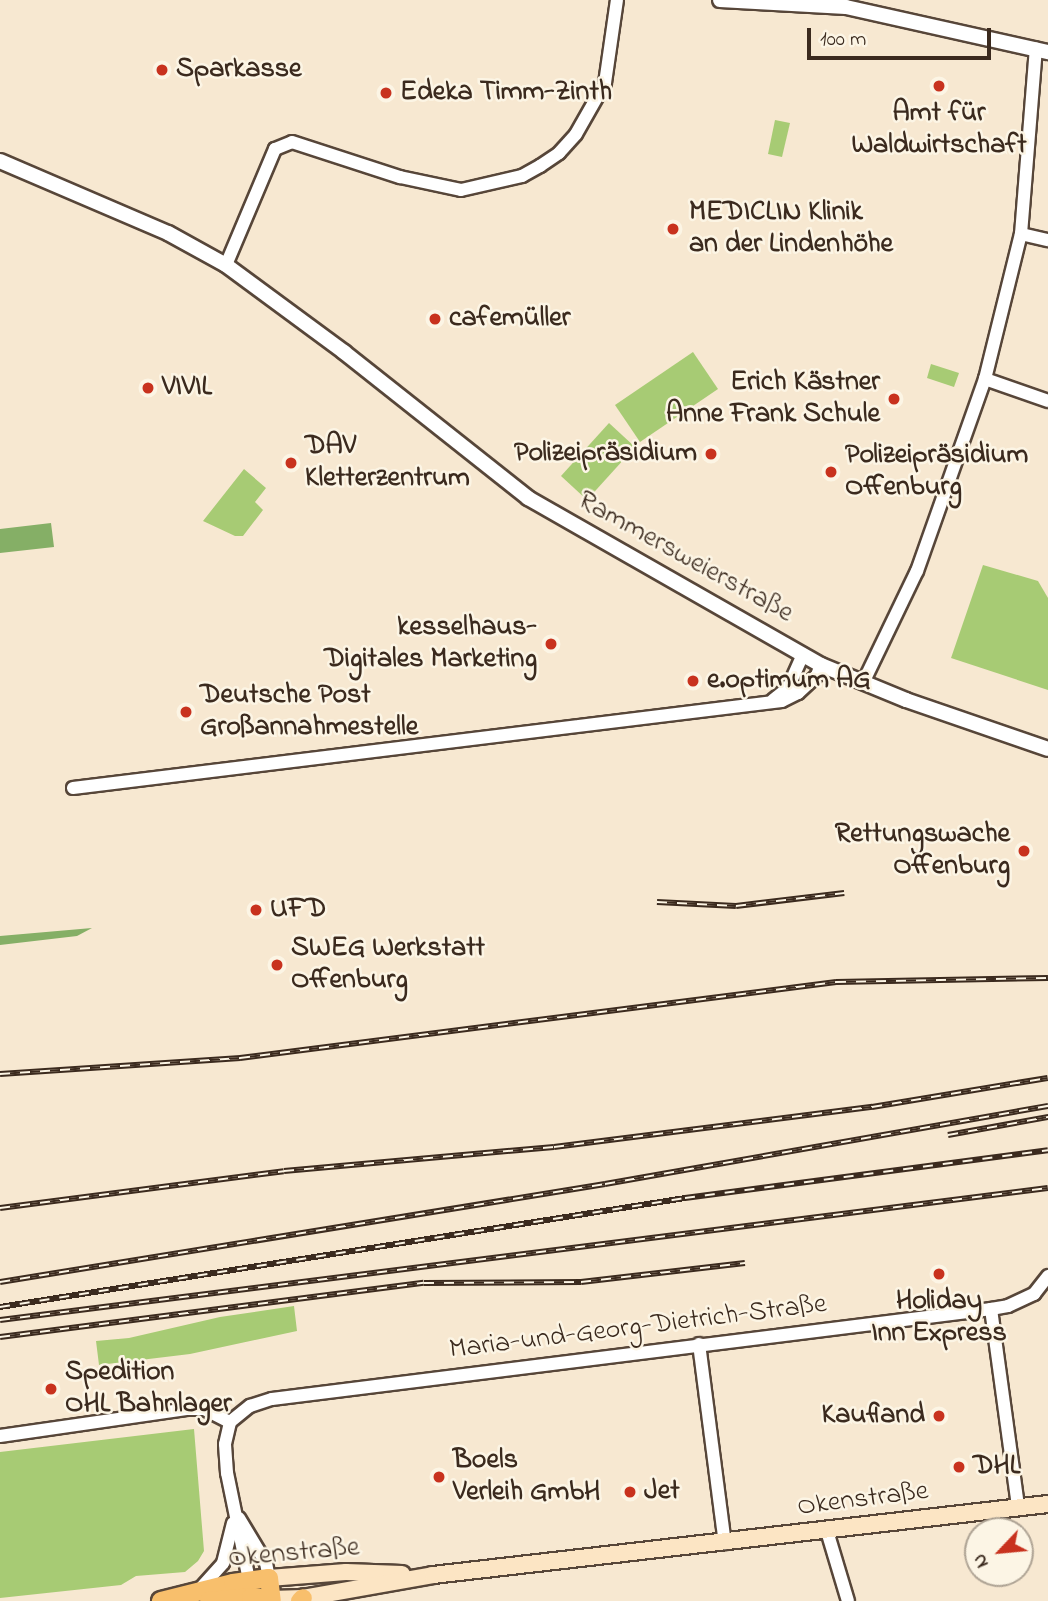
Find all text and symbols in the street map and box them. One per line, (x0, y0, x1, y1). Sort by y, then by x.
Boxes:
scale bar (810, 14, 994, 58)
text: 100 m (820, 25, 866, 55)
place label: Sparkasse (176, 53, 301, 87)
marker: Sparkasse (154, 62, 170, 78)
place label: Edeka Timm-Zinth (400, 76, 612, 110)
marker: Amt für Waldwirtschaft (931, 78, 947, 94)
marker: Edeka Timm-Zinth (378, 85, 394, 101)
place label: Amt für Waldwirtschaft (851, 97, 1027, 163)
place label: MEDICLIN Klinik an der Lindenhöhe (689, 196, 893, 262)
marker: MEDICLIN Klinik an der Lindenhöhe (663, 219, 683, 239)
place label: cafemüller (449, 302, 570, 336)
marker: cafemüller (427, 311, 443, 327)
place label: Erich Kästner Anne Frank Schule (666, 366, 880, 432)
place label: VIVIL (162, 371, 212, 405)
marker: VIVIL (140, 380, 156, 396)
marker: Erich Kästner Anne Frank Schule (886, 391, 902, 407)
place label: DAV Kletterzentrum (305, 430, 470, 496)
place label: Polizeipräsidium (514, 437, 697, 471)
place label: Polizeipräsidium Offenburg (845, 439, 1028, 505)
marker: Polizeipräsidium (703, 446, 719, 462)
marker: DAV Kletterzentrum (283, 455, 299, 471)
marker: Polizeipräsidium Offenburg (823, 464, 839, 480)
street label: Rammersweierstraße (571, 485, 799, 631)
place label: kesselhaus- Digitales Marketing (324, 611, 537, 677)
marker: kesselhaus- Digitales Marketing (543, 636, 559, 652)
place label: e.optimum AG (707, 664, 871, 698)
marker: e.optimum AG (685, 673, 701, 689)
place label: Deutsche Post Großannahmestelle (200, 679, 418, 745)
marker: Deutsche Post Großannahmestelle (178, 704, 194, 720)
place label: Rettungswache Offenburg (835, 818, 1010, 884)
marker: Rettungswache Offenburg (1016, 843, 1032, 859)
place label: UFD (270, 893, 326, 927)
marker: UFD (248, 902, 264, 918)
place label: SWEG Werkstatt Offenburg (291, 932, 485, 998)
marker: SWEG Werkstatt Offenburg (269, 957, 285, 973)
marker: Holiday Inn Express (931, 1266, 947, 1282)
place label: Holiday Inn Express (871, 1285, 1007, 1351)
street label: Maria-und-Georg-Dietrich-Straße (448, 1288, 828, 1368)
place label: Spedition OHL Bahnlager (65, 1356, 232, 1422)
marker: Spedition OHL Bahnlager (43, 1381, 59, 1397)
place label: Kaufland (822, 1399, 925, 1433)
marker: Kaufland (931, 1408, 947, 1424)
place label: Boels Verleih GmbH (453, 1444, 600, 1510)
place label: DHL (973, 1450, 1020, 1484)
marker: DHL (951, 1459, 967, 1475)
marker: Boels Verleih GmbH (431, 1469, 447, 1485)
place label: Jet (644, 1475, 680, 1509)
street label: Okenstraße (796, 1475, 930, 1525)
marker: Jet (622, 1484, 638, 1500)
north arrow (964, 1517, 1034, 1587)
street label: Okenstraße (227, 1532, 361, 1576)
text: N (967, 1549, 996, 1572)

